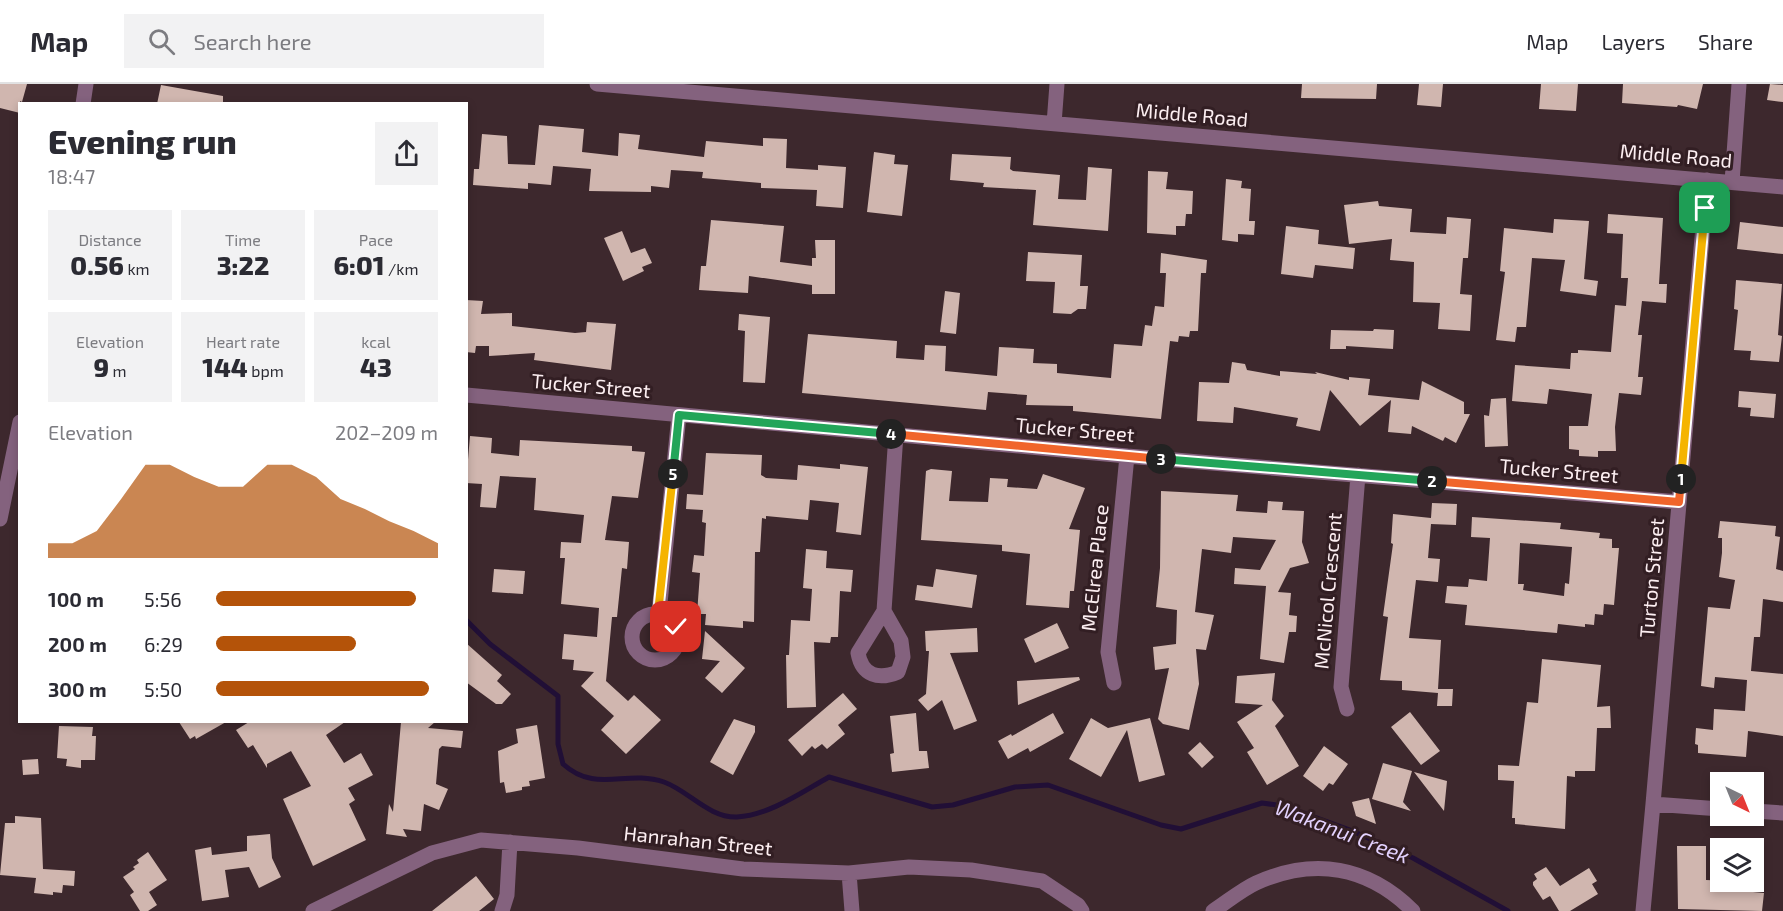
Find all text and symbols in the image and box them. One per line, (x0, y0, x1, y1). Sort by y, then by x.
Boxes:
search box (124, 14, 544, 68)
text: Map (30, 24, 88, 58)
icon: search (145, 25, 178, 58)
text: Search here (193, 28, 312, 54)
text: Map (1526, 29, 1568, 54)
text: Layers (1601, 29, 1665, 54)
text: Share (1698, 29, 1753, 54)
street label: Middle Road (1135, 97, 1249, 131)
text: Evening run (48, 121, 237, 161)
button: share (375, 122, 438, 185)
street label: Middle Road (1619, 138, 1733, 172)
text: 18:47 (48, 164, 95, 188)
pin (1679, 182, 1730, 233)
icon: arrive (1688, 191, 1721, 224)
text: Distance (78, 230, 142, 249)
text: Time (225, 230, 261, 249)
text: Pace (359, 230, 393, 249)
text: 0.56 (70, 249, 124, 280)
text: 3:22 (217, 249, 269, 280)
text: 6:01 (333, 249, 385, 280)
text: km (124, 259, 150, 278)
text: /km (385, 259, 419, 278)
text: Elevation (76, 332, 144, 351)
text: Heart rate (206, 332, 280, 351)
text: kcal (361, 332, 391, 351)
text: 9 (93, 351, 109, 382)
text: 144 (202, 351, 248, 382)
text: 43 (360, 351, 392, 382)
text: m (109, 361, 127, 380)
text: bpm (248, 361, 284, 380)
street label: Tucker Street (531, 368, 652, 402)
street label: Tucker Street (1015, 412, 1136, 446)
pin: 4 (876, 419, 906, 449)
text: Elevation (48, 420, 133, 444)
text: 202–209 m (335, 420, 438, 444)
text: 4 (886, 424, 896, 443)
pin: 3 (1146, 444, 1176, 474)
text: 3 (1156, 449, 1166, 468)
street label: Tucker Street (1499, 453, 1620, 487)
pin: 5 (658, 459, 688, 489)
text: 5 (669, 464, 677, 483)
pin: 1 (1666, 464, 1696, 494)
pin: 2 (1417, 466, 1447, 496)
text: 1 (1678, 469, 1684, 488)
text: 2 (1427, 471, 1437, 490)
street label: McElrea Place (1075, 503, 1113, 633)
street label: McNicol Crescent (1308, 511, 1346, 670)
street label: Turton Street (1634, 517, 1668, 639)
text: 100 m (48, 587, 104, 611)
text: 5:56 (144, 587, 182, 611)
pin (650, 601, 701, 652)
icon: check (659, 610, 692, 643)
text: 200 m (48, 632, 107, 656)
text: 6:29 (144, 632, 183, 656)
text: 300 m (48, 677, 107, 701)
text: 5:50 (144, 677, 182, 701)
north arrow (1710, 772, 1764, 826)
map controls (1710, 772, 1764, 892)
water label: Wakanui Creek (1272, 794, 1413, 868)
street label: Hanrahan Street (623, 820, 774, 860)
button: layers (1710, 838, 1764, 892)

